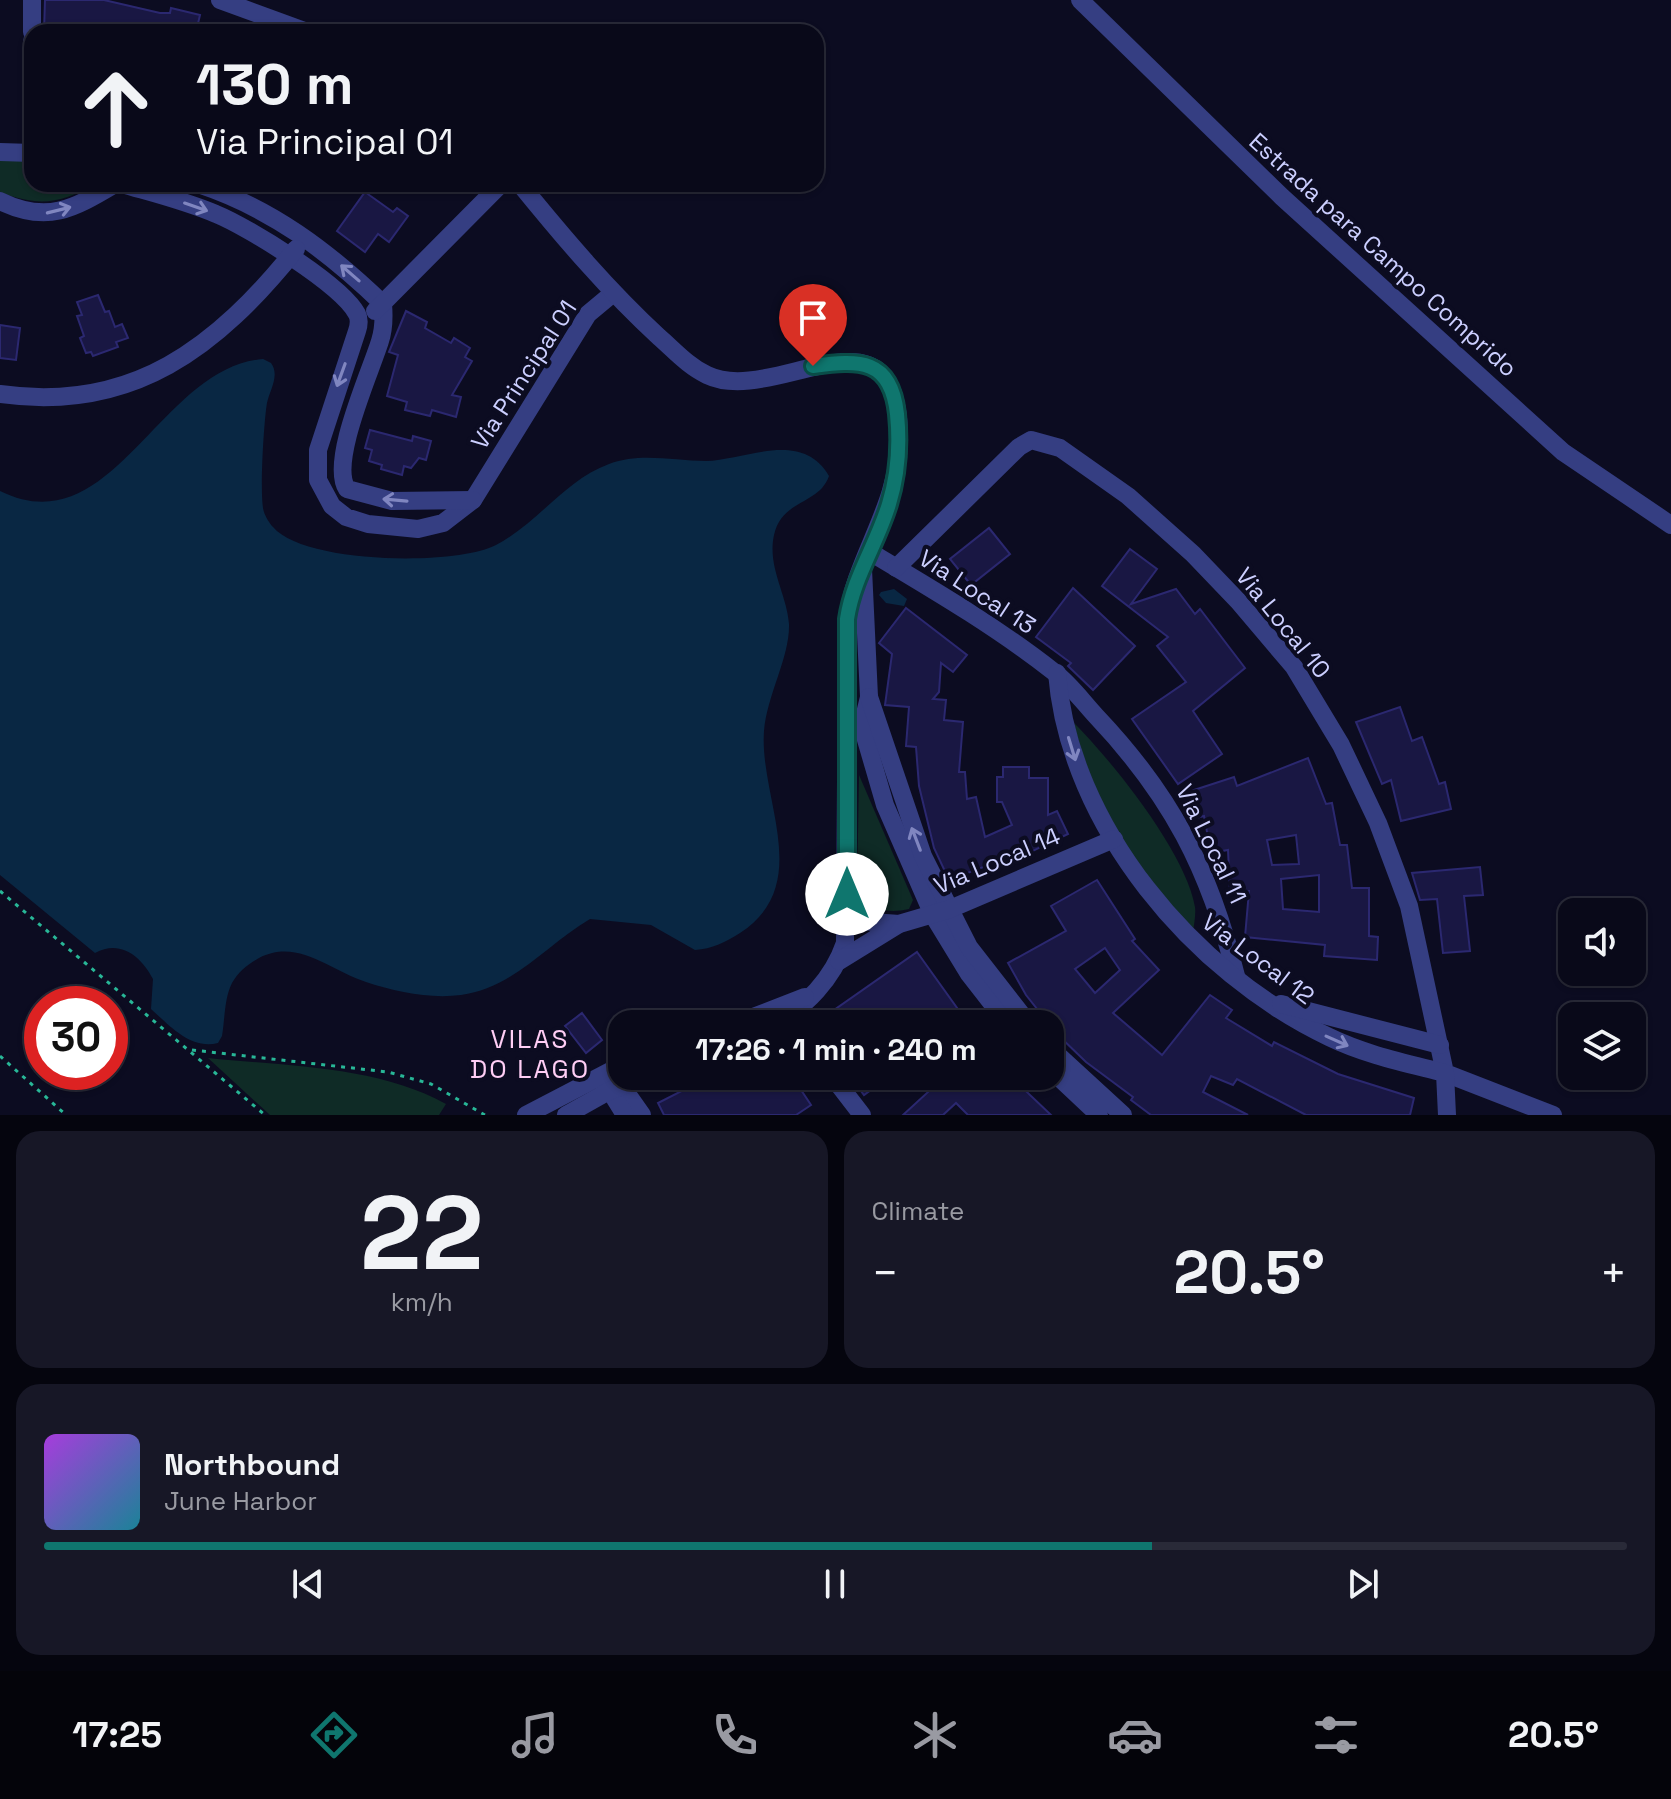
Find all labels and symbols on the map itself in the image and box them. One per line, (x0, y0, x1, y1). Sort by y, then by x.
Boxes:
street label: Estrada para Campo Comprido (1243, 126, 1524, 383)
one-way arrow (183, 200, 208, 215)
one-way arrow (46, 202, 72, 217)
one-way arrow (340, 264, 360, 282)
pin (779, 284, 847, 366)
street label: Via Principal 01 (464, 294, 583, 455)
one-way arrow (333, 362, 347, 387)
one-way arrow (382, 492, 409, 507)
street label: Via Local 13 (913, 542, 1042, 641)
street label: Via Local 10 (1229, 561, 1338, 685)
one-way arrow (1065, 736, 1080, 762)
street label: Via Local 11 (1169, 779, 1254, 908)
street label: Via Local 14 (929, 820, 1064, 901)
one-way arrow (908, 827, 923, 852)
position arrow (805, 852, 889, 936)
street label: Via Local 12 (1196, 906, 1321, 1011)
speed limit sign: 30 (24, 986, 128, 1090)
district label: VILAS DO LAGO (470, 1022, 590, 1086)
one-way arrow (1325, 1034, 1349, 1049)

